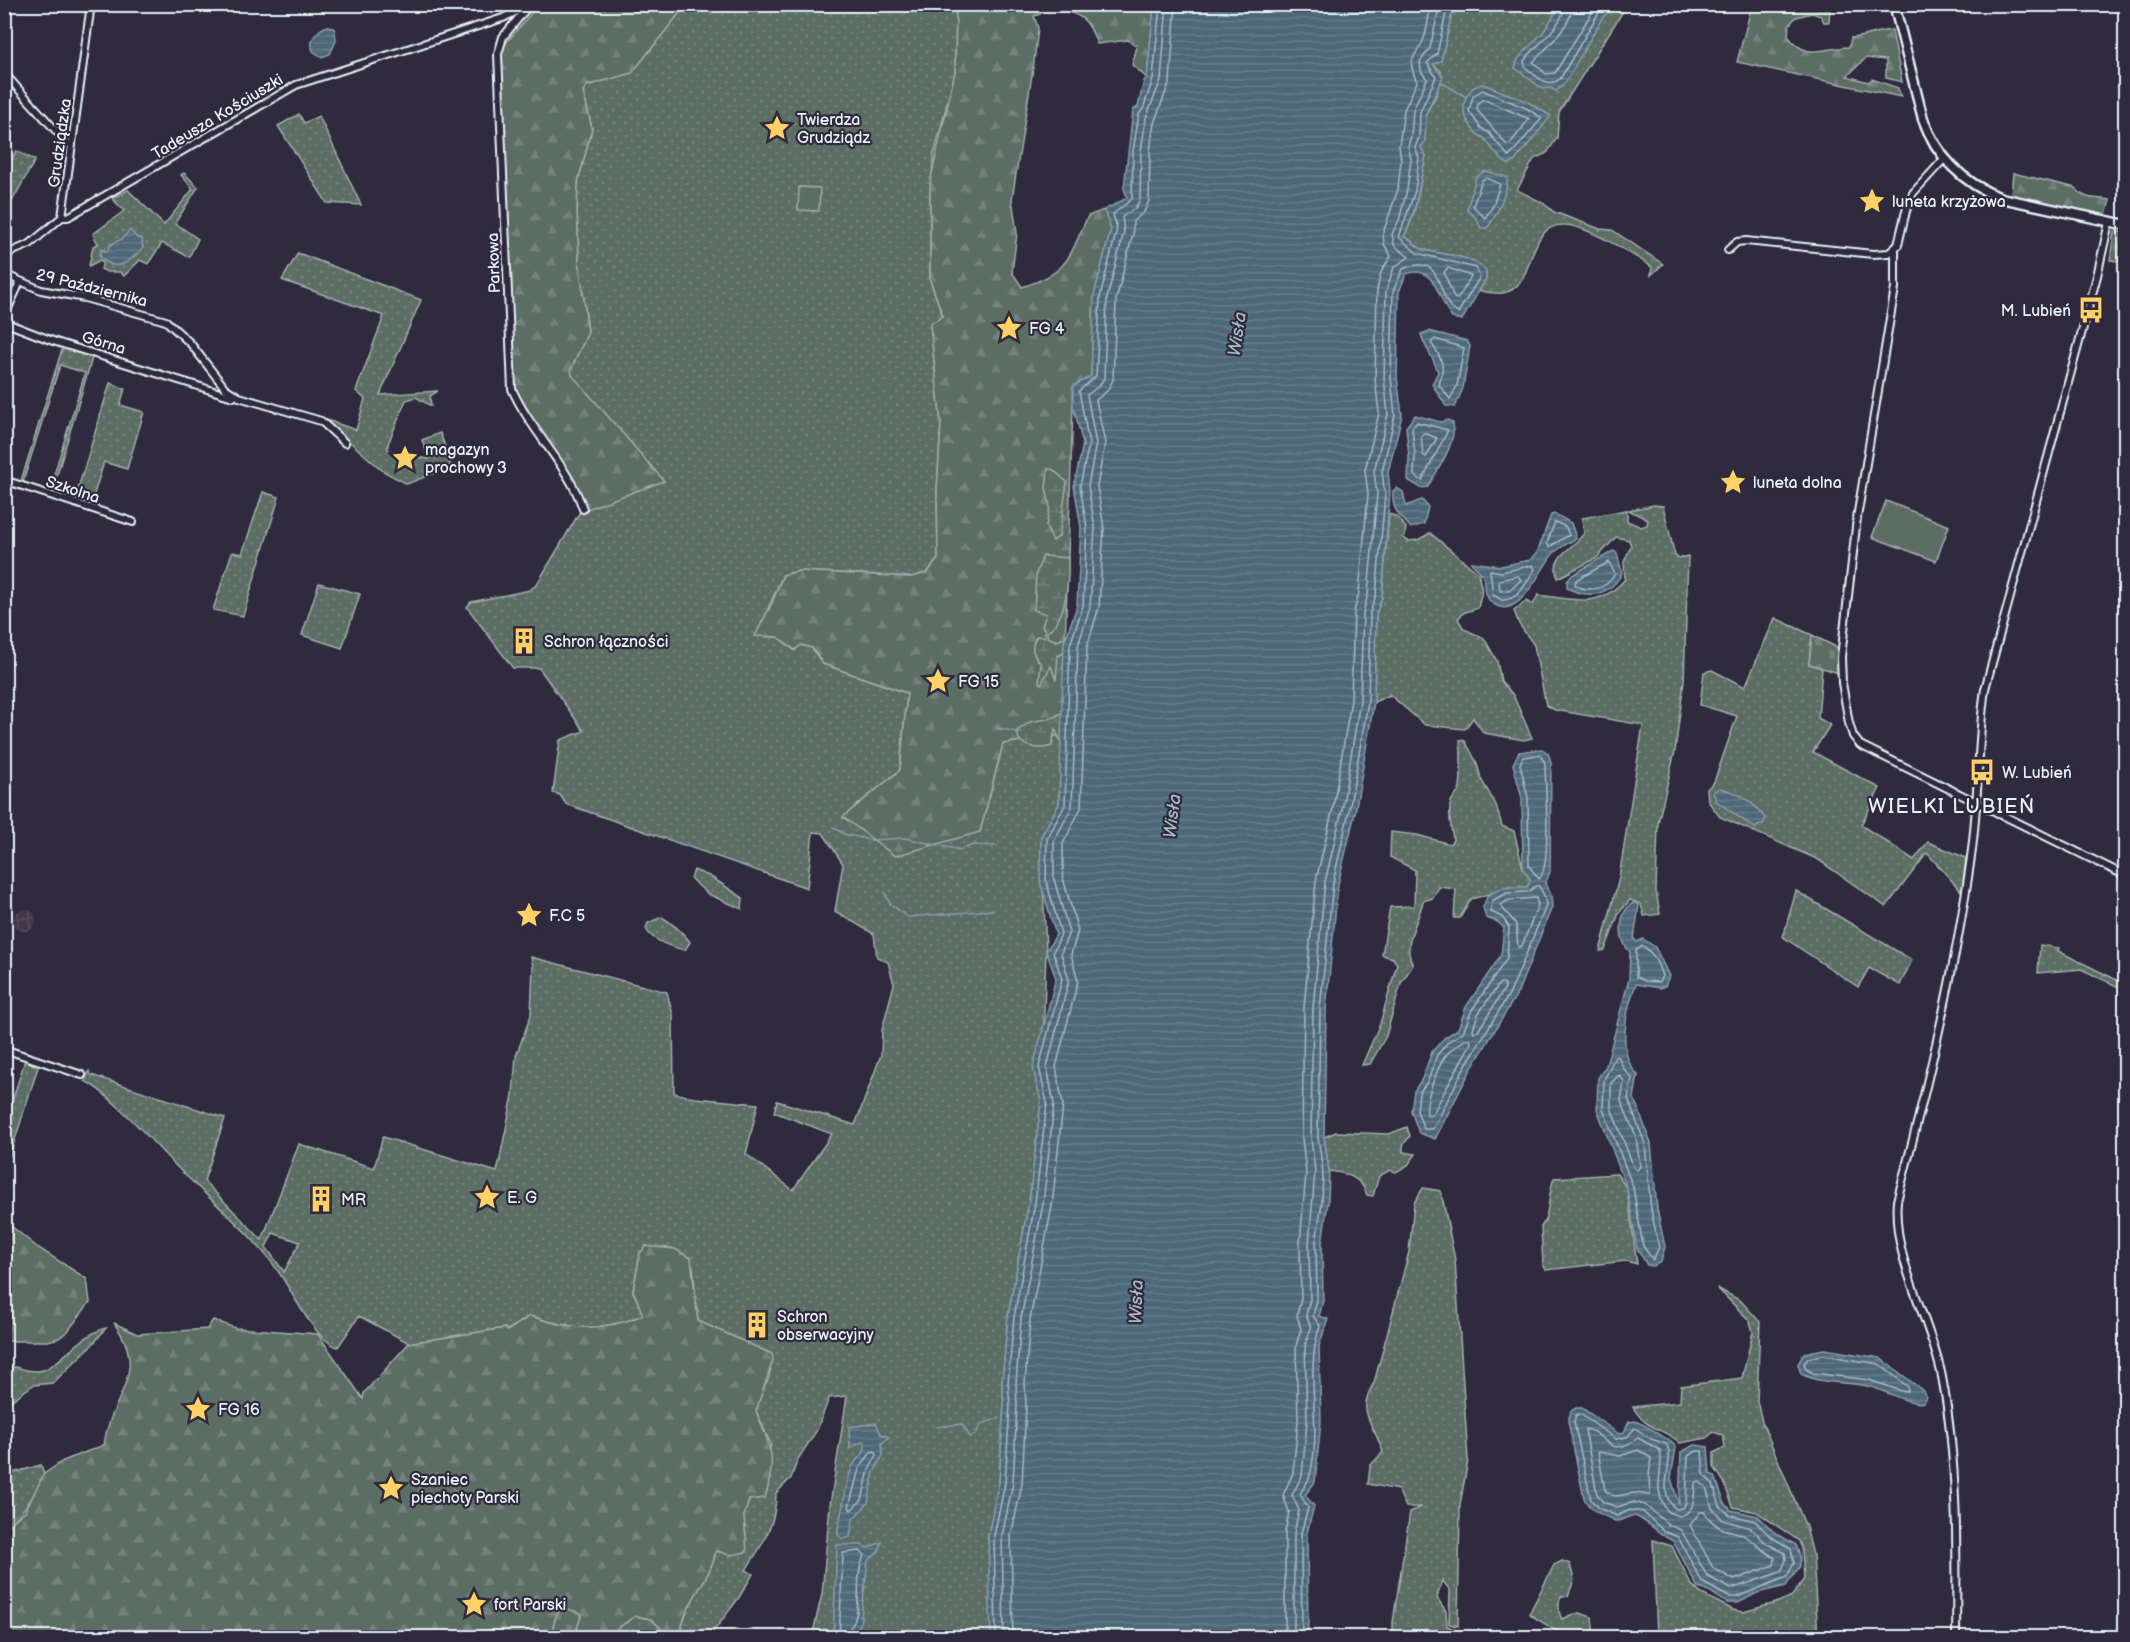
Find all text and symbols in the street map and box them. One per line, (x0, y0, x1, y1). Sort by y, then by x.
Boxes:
street label: Tadeusza Kościuszki (149, 71, 287, 164)
street label: Grudziądzka (45, 97, 76, 189)
place label: Twierdza Grudziądz (797, 111, 871, 148)
place icon: Twierdza Grudziądz (762, 113, 792, 143)
place icon: luneta krzyżowa (1857, 186, 1887, 216)
place label: luneta krzyżowa (1892, 193, 2006, 212)
street label: Parkowa (484, 232, 505, 294)
street label: 29 Października (34, 265, 149, 311)
bus stop icon: M. Lubień (2076, 295, 2106, 325)
place label: M. Lubień (2001, 302, 2071, 321)
water label: Wisła (1224, 310, 1251, 358)
place icon: FG 4 (994, 313, 1024, 343)
place label: FG 4 (1029, 320, 1065, 339)
street label: Górna (79, 328, 128, 359)
place label: magazyn prochowy 3 (425, 441, 507, 478)
place icon: magazyn prochowy 3 (390, 443, 420, 473)
place icon: luneta dolna (1718, 467, 1748, 497)
street label: Szkolna (43, 473, 102, 508)
place label: luneta dolna (1753, 474, 1842, 493)
building icon: Schron łączności (509, 626, 539, 656)
place label: Schron łączności (544, 633, 668, 652)
place icon: FG 15 (923, 666, 953, 696)
place label: FG 15 (958, 673, 999, 692)
bus stop icon: W. Lubień (1967, 757, 1997, 787)
place label: W. Lubień (2002, 764, 2072, 783)
water label: Wisła (1159, 793, 1186, 840)
district label: WIELKI LUBIEŃ (1868, 794, 2036, 819)
place icon: F.C 5 (514, 900, 544, 930)
place label: F.C 5 (549, 907, 585, 926)
place icon: E. G (472, 1182, 502, 1212)
building icon: MR (306, 1184, 336, 1214)
place label: E. G (507, 1189, 537, 1208)
place label: MR (341, 1191, 366, 1210)
water label: Wisła (1125, 1279, 1148, 1325)
place label: Schron obserwacyjny (777, 1308, 874, 1345)
building icon: Schron obserwacyjny (742, 1310, 772, 1340)
place icon: FG 16 (183, 1394, 213, 1424)
place label: FG 16 (218, 1401, 260, 1420)
place label: Szaniec piechoty Parski (411, 1471, 519, 1508)
place icon: Szaniec piechoty Parski (376, 1473, 406, 1503)
place icon: fort Parski (459, 1589, 489, 1619)
place label: fort Parski (494, 1596, 566, 1615)

